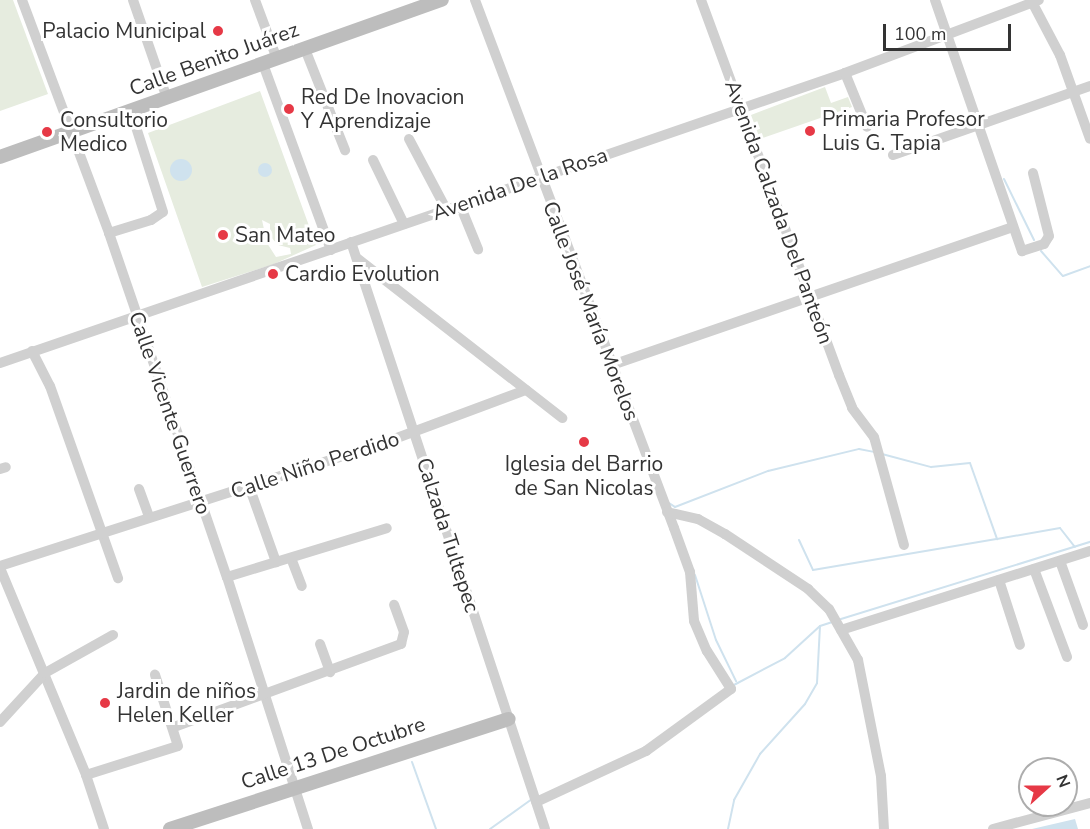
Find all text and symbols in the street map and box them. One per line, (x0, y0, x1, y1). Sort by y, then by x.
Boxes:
scale bar (886, 12, 1014, 50)
street label: Calle Benito Juárez (126, 17, 302, 101)
place label: Palacio Municipal (42, 18, 206, 44)
text: 100 m (894, 22, 946, 46)
marker: Palacio Municipal (211, 24, 225, 38)
street label: Avenida Calzada Del Panteón (719, 77, 839, 347)
place label: Red De Inovacion Y Aprendizaje (301, 84, 465, 134)
marker: Red De Inovacion Y Aprendizaje (282, 102, 296, 116)
place label: Primaria Profesor Luis G. Tapia (822, 106, 985, 156)
place label: Consultorio Medico (60, 107, 168, 157)
marker: Consultorio Medico (38, 123, 56, 141)
marker: Primaria Profesor Luis G. Tapia (803, 124, 817, 138)
street label: Avenida De la Rosa (429, 142, 611, 226)
street label: Calle José María Morelos (537, 198, 645, 424)
place label: San Mateo (235, 222, 336, 248)
marker: San Mateo (216, 228, 230, 242)
place label: Cardio Evolution (285, 261, 440, 287)
marker: Cardio Evolution (266, 267, 280, 281)
street label: Calle Vicente Guerrero (123, 308, 217, 518)
street label: Calle Niño Perdido (228, 426, 402, 504)
marker: Iglesia del Barrio de San Nicolas (577, 435, 591, 449)
place label: Iglesia del Barrio de San Nicolas (505, 451, 663, 501)
street label: Calzada Tultepec (411, 454, 485, 616)
place label: Jardin de niños Helen Keller (117, 678, 256, 728)
marker: Jardin de niños Helen Keller (98, 696, 112, 710)
street label: Calle 13 De Octubre (238, 711, 428, 795)
north arrow (1018, 757, 1078, 817)
text: N (1051, 772, 1075, 791)

